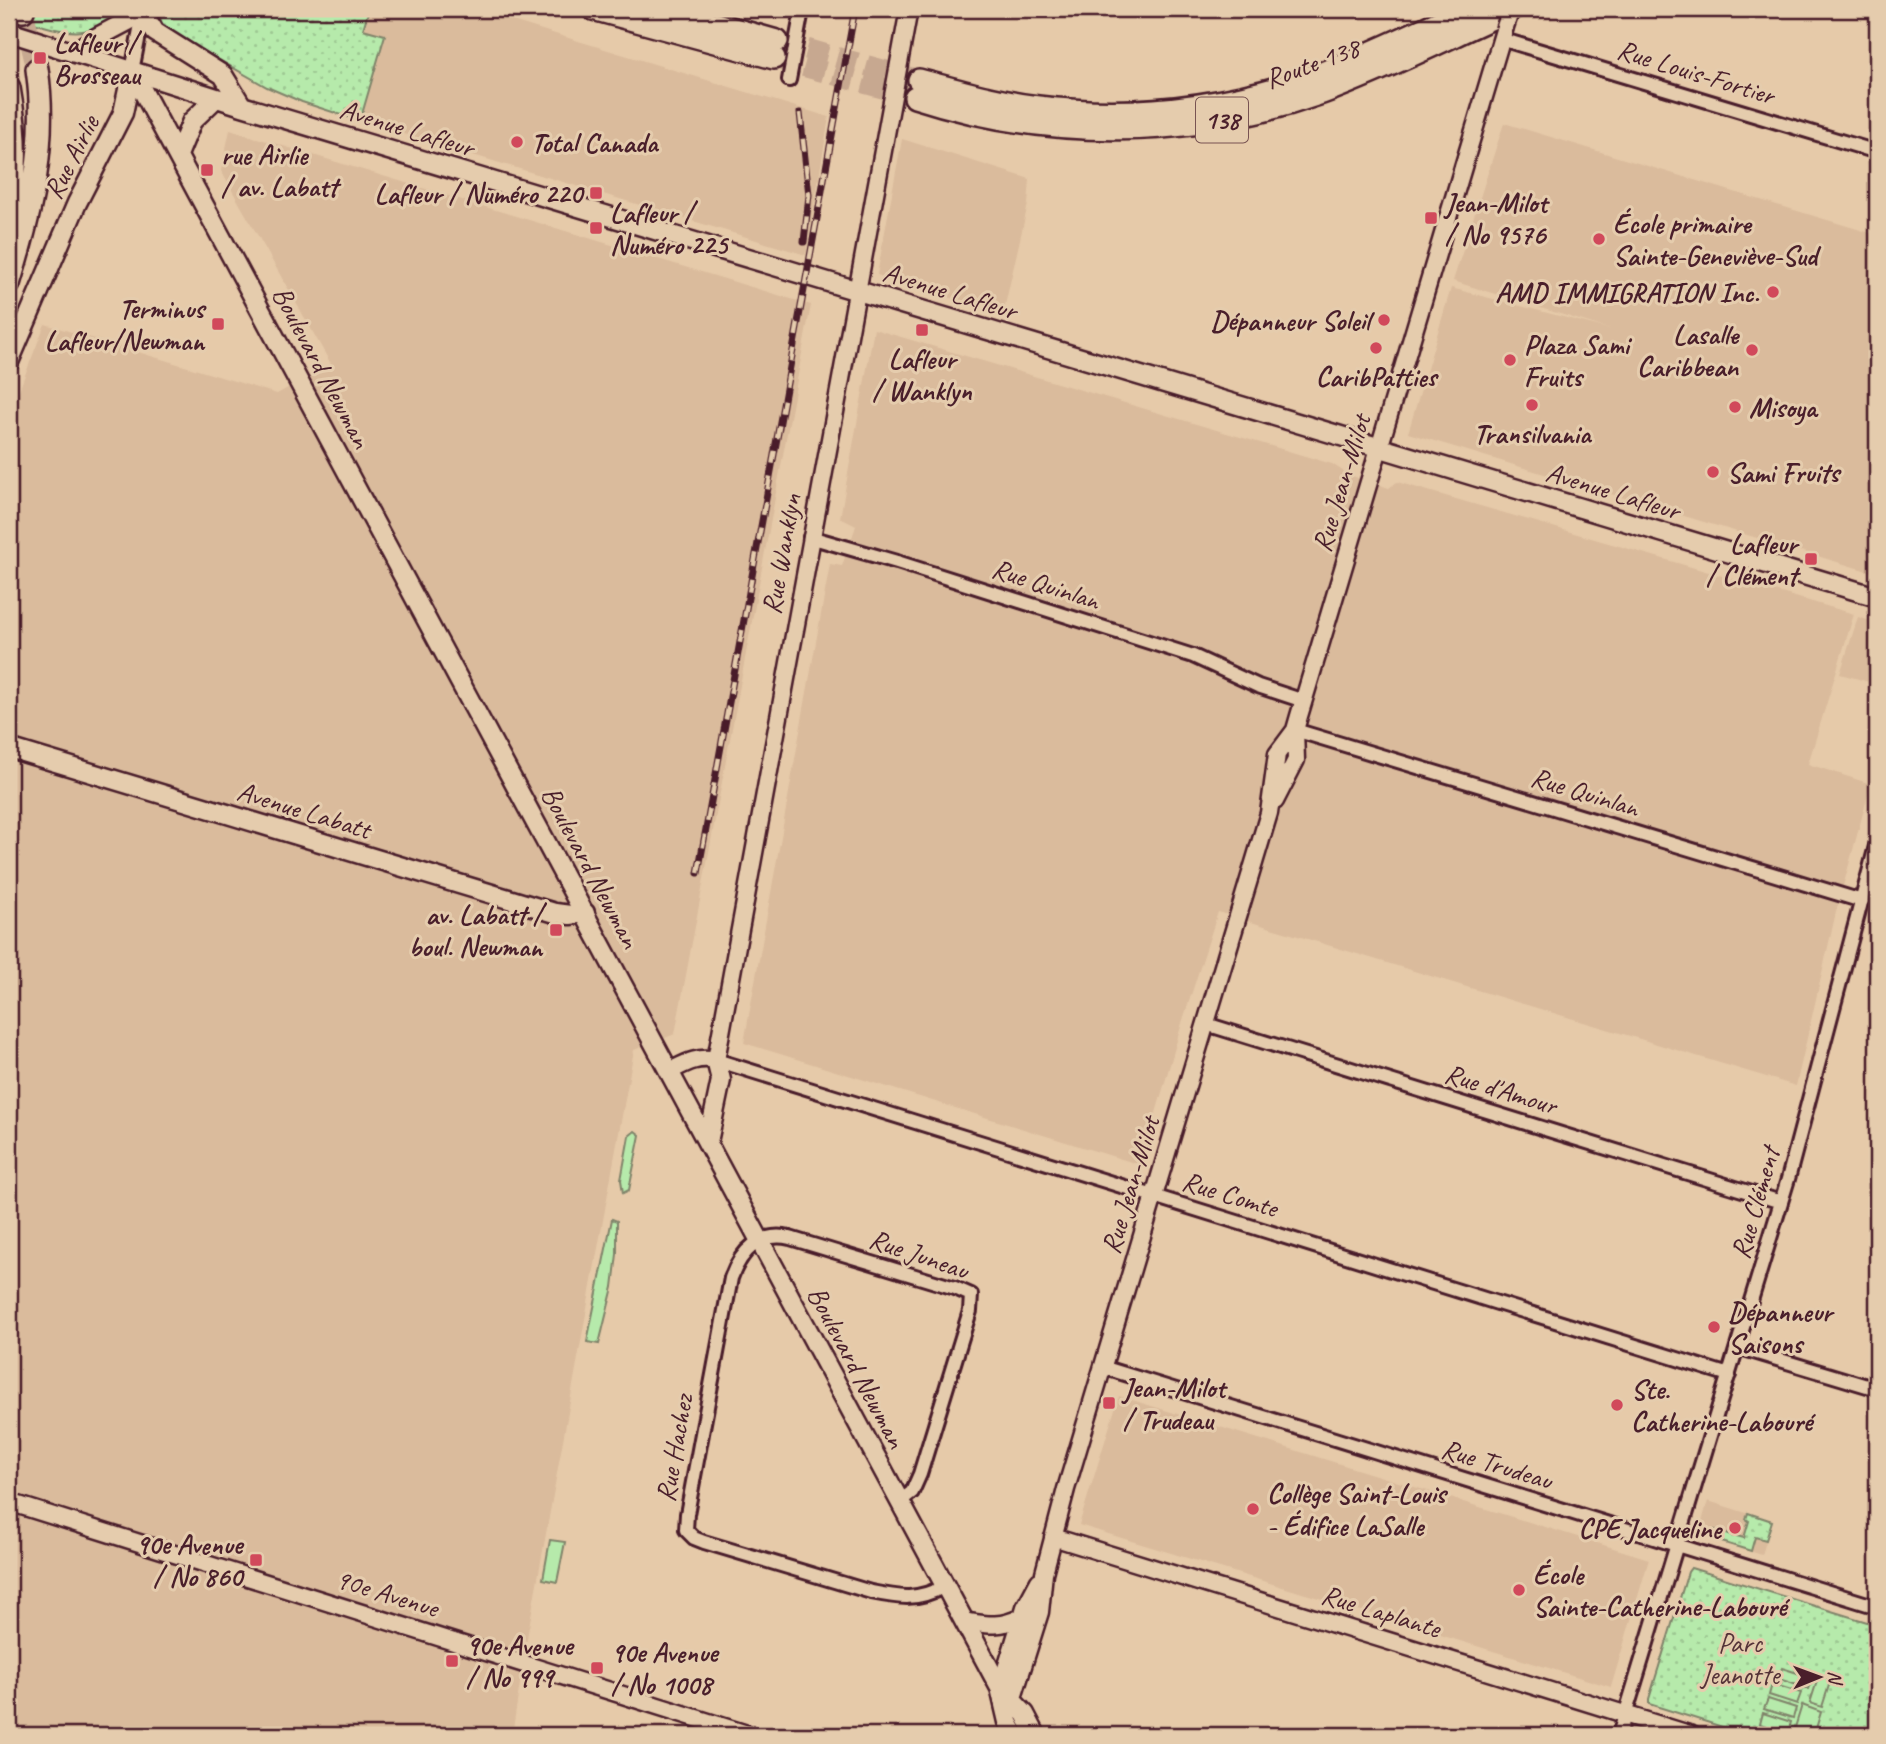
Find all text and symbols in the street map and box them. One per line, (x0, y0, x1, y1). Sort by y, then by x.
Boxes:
place label: Lafleur / Brosseau (54, 25, 143, 92)
street label: Route 138 (1260, 29, 1366, 96)
street label: Rue Louis-Fortier (1613, 32, 1781, 113)
marker: Lafleur / Brosseau (32, 50, 48, 66)
street label: Avenue Lafleur (336, 91, 481, 166)
road number: 138 (1196, 97, 1248, 142)
street label: Rue Airlie (35, 108, 108, 205)
place label: Total Canada (531, 125, 660, 160)
marker: Total Canada (509, 134, 525, 150)
place label: rue Airlie / av. Labatt (221, 137, 342, 204)
marker: rue Airlie / av. Labatt (199, 162, 215, 178)
place label: Lafleur / Numéro 220 (375, 176, 585, 211)
marker: Lafleur / Numéro 220 (588, 185, 604, 201)
place label: Jean-Milot / No 9576 (1443, 185, 1551, 252)
place label: Lafleur / Numéro 225 (610, 195, 730, 262)
place label: École primaire Sainte-Geneviève-Sud (1613, 206, 1822, 273)
marker: Jean-Milot / No 9576 (1423, 210, 1439, 226)
marker: Lafleur / Numéro 225 (588, 220, 604, 236)
marker: École primaire Sainte-Geneviève-Sud (1591, 231, 1607, 247)
street label: Avenue Lafleur (879, 254, 1024, 329)
place label: AMD IMMIGRATION Inc. (1495, 275, 1759, 310)
street label: Boulevard Newman (265, 280, 380, 455)
marker: AMD IMMIGRATION Inc. (1765, 284, 1781, 300)
place label: Terminus Lafleur/Newman (45, 291, 207, 358)
place label: Dépanneur Soleil (1211, 303, 1375, 338)
marker: Dépanneur Soleil (1376, 312, 1392, 328)
marker: Terminus Lafleur/Newman (210, 316, 226, 332)
place label: Lasalle Caribbean (1637, 317, 1741, 384)
marker: Lafleur / Wanklyn (914, 322, 930, 338)
place label: Plaza Sami Fruits (1524, 327, 1632, 394)
marker: CaribPatties (1368, 340, 1384, 356)
place label: Lafleur / Wanklyn (872, 341, 973, 408)
marker: Lasalle Caribbean (1744, 342, 1760, 358)
marker: Plaza Sami Fruits (1502, 352, 1518, 368)
place label: CaribPatties (1316, 359, 1440, 394)
place label: Misoya (1749, 390, 1819, 426)
marker: Transilvania (1524, 397, 1540, 413)
marker: Misoya (1727, 399, 1743, 415)
street label: Rue Jean-Milot (1304, 408, 1379, 556)
place label: Transilvania (1474, 416, 1593, 451)
street label: Avenue Lafleur (1542, 454, 1687, 529)
place label: Sami Fruits (1727, 455, 1842, 490)
marker: Sami Fruits (1705, 464, 1721, 480)
street label: Rue Wanklyn (753, 491, 809, 617)
place label: Lafleur / Clément (1706, 526, 1802, 593)
street label: Rue Quinlan (988, 550, 1105, 618)
marker: Lafleur / Clément (1803, 551, 1819, 567)
street label: Rue Quinlan (1527, 759, 1644, 825)
street label: Avenue Labatt (233, 773, 377, 848)
street label: Boulevard Newman (534, 780, 649, 955)
place label: av. Labatt / boul. Newman (409, 897, 548, 964)
marker: av. Labatt / boul. Newman (548, 922, 564, 938)
street label: Rue d'Amour (1441, 1055, 1563, 1123)
street label: Rue Jean-Milot (1093, 1110, 1168, 1258)
street label: Rue Clément (1722, 1140, 1789, 1263)
street label: Rue Comte (1178, 1163, 1284, 1226)
street label: Rue Juneau (865, 1221, 975, 1288)
street label: Boulevard Newman (800, 1280, 915, 1455)
place label: Dépanneur Saisons (1728, 1294, 1835, 1361)
marker: Dépanneur Saisons (1706, 1319, 1722, 1335)
place label: Jean-Milot / Trudeau (1121, 1370, 1229, 1437)
place label: Ste. Catherine-Labouré (1631, 1372, 1817, 1439)
street label: Rue Hachez (647, 1390, 701, 1504)
marker: Jean-Milot / Trudeau (1101, 1395, 1117, 1411)
marker: Ste. Catherine-Labouré (1609, 1397, 1625, 1413)
street label: Rue Trudeau (1437, 1431, 1558, 1498)
place label: Collège Saint-Louis - Édifice LaSalle (1267, 1476, 1449, 1543)
marker: Collège Saint-Louis - Édifice LaSalle (1245, 1501, 1261, 1517)
place label: CPE Jacqueline (1579, 1511, 1724, 1546)
marker: CPE Jacqueline (1727, 1520, 1743, 1536)
place label: 90e Avenue / No 860 (136, 1527, 245, 1594)
marker: 90e Avenue / No 860 (248, 1552, 264, 1568)
place label: École Sainte-Catherine-Labouré (1533, 1557, 1791, 1624)
street label: 90e Avenue (331, 1561, 444, 1626)
street label: Rue Laplante (1317, 1576, 1446, 1646)
marker: École Sainte-Catherine-Labouré (1511, 1582, 1527, 1598)
park label: Parc Jeanotte (1699, 1625, 1781, 1692)
place label: 90e Avenue / No 999 (466, 1628, 575, 1695)
place label: 90e Avenue / No 1008 (611, 1635, 720, 1702)
north arrow (1784, 1642, 1854, 1712)
marker: 90e Avenue / No 999 (444, 1653, 460, 1669)
marker: 90e Avenue / No 1008 (589, 1660, 605, 1676)
text: N (1823, 1671, 1847, 1686)

